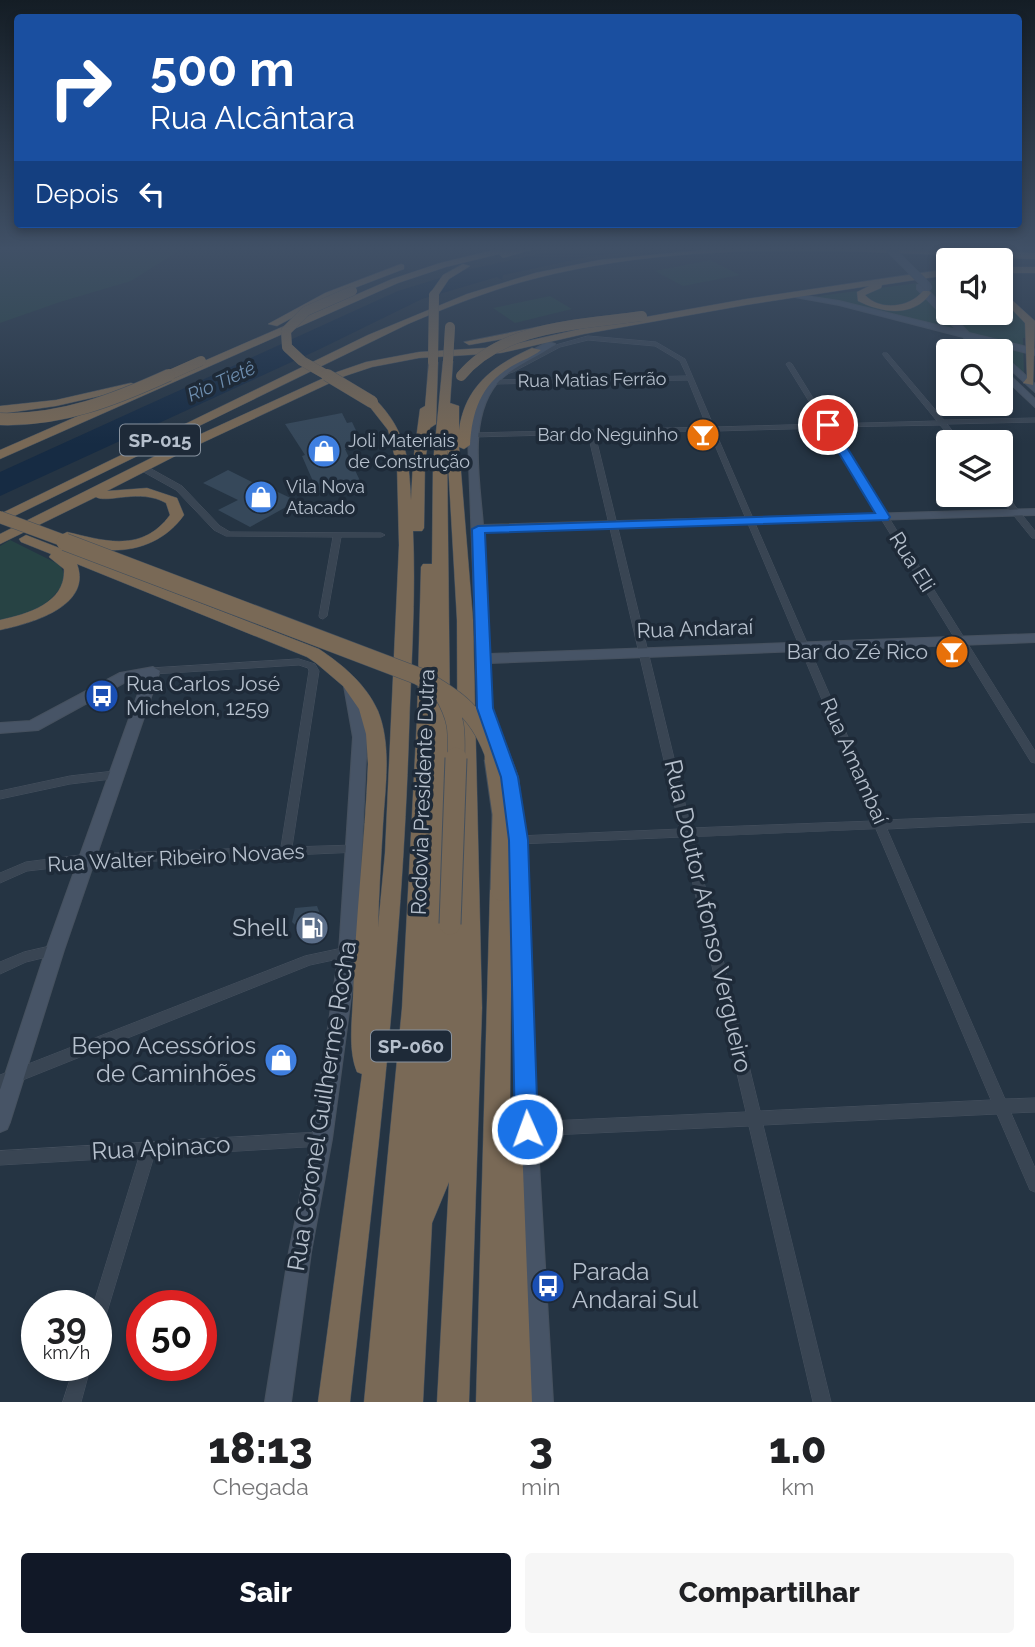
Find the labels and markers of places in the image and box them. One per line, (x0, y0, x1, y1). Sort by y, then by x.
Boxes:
pin (798, 395, 858, 455)
bar icon: Bar do Neguinho (684, 416, 722, 454)
place label: Bar do Neguinho (537, 424, 678, 445)
place label: Joli Materiais de Construção (348, 430, 470, 472)
shop icon: Joli Materiais de Construção (305, 432, 343, 470)
place label: Vila Nova Atacado (286, 476, 365, 518)
shop icon: Vila Nova Atacado (242, 478, 280, 516)
bar icon: Bar do Zé Rico (933, 633, 971, 671)
place label: Bar do Zé Rico (787, 639, 928, 664)
place label: Rua Carlos José Michelon, 1259 (126, 671, 280, 720)
bus stop icon: Rua Carlos José Michelon, 1259 (83, 677, 121, 715)
fuel station icon: Shell (293, 909, 331, 947)
place label: Shell (232, 913, 288, 942)
place label: Bepo Acessórios de Caminhões (71, 1031, 256, 1088)
shop icon: Bepo Acessórios de Caminhões (262, 1041, 300, 1079)
place label: Parada Andarai Sul (572, 1257, 699, 1314)
bus stop icon: Parada Andarai Sul (529, 1267, 567, 1305)

